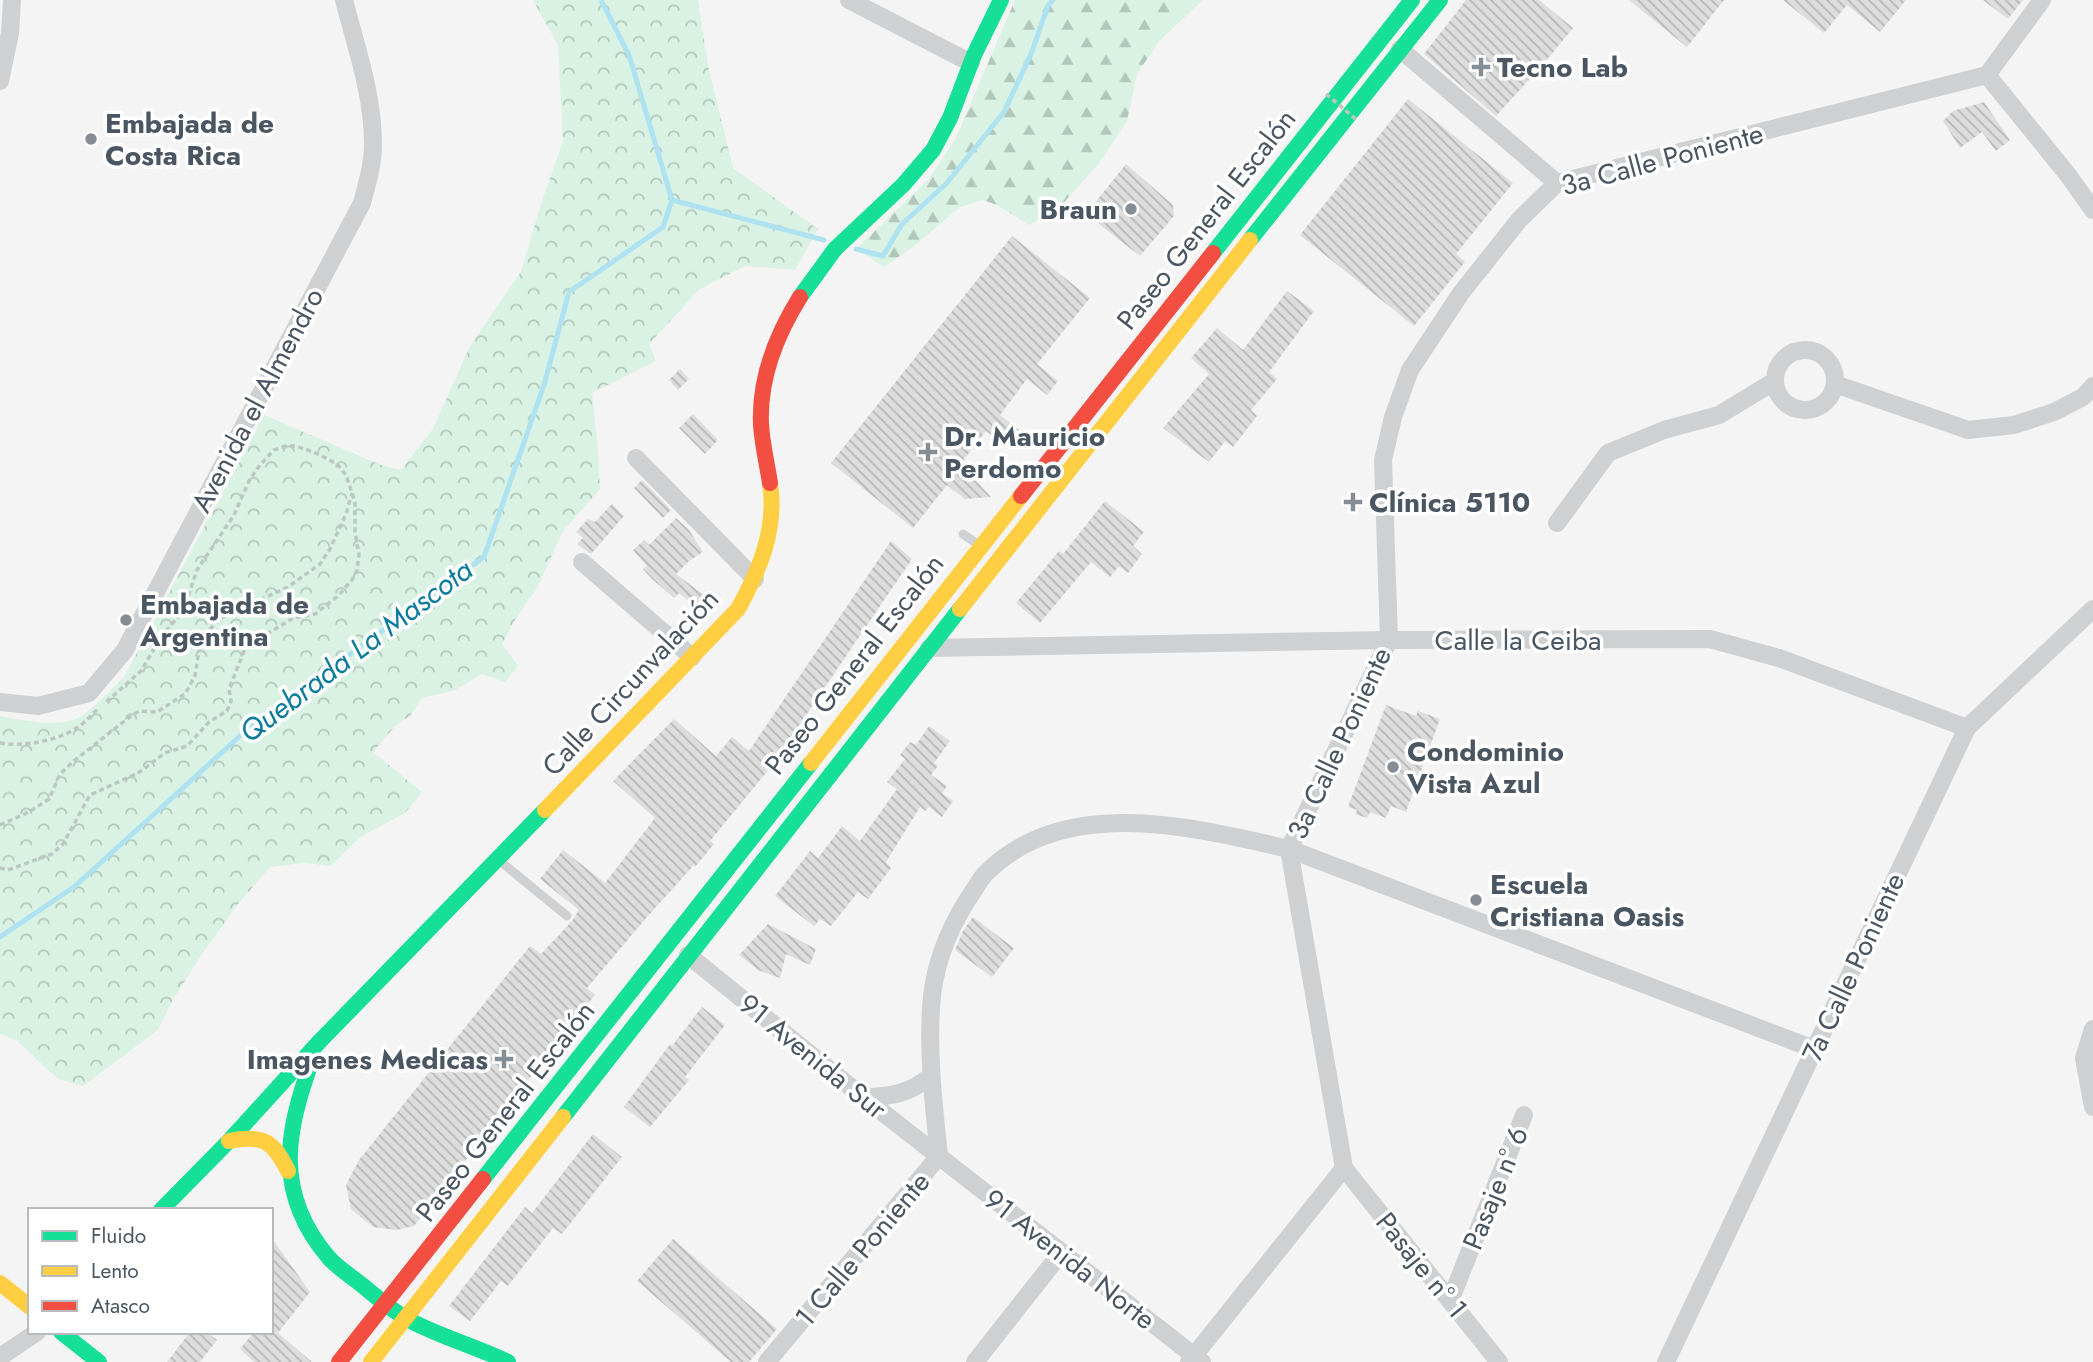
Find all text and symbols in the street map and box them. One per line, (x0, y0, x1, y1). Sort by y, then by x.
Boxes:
place label: Tecno Lab (1497, 47, 1628, 88)
marker: Tecno Lab (1471, 57, 1491, 77)
street label: Paseo General Escalón (1107, 100, 1306, 339)
place label: Embajada de Costa Rica (105, 103, 274, 176)
street label: 3a Calle Poniente (1557, 113, 1768, 206)
marker: Embajada de Costa Rica (83, 131, 99, 147)
place label: Braun (1040, 189, 1117, 230)
marker: Braun (1123, 201, 1139, 217)
street label: Avenida el Almendro (181, 281, 334, 520)
place label: Dr. Mauricio Perdomo (944, 416, 1105, 489)
marker: Dr. Mauricio Perdomo (918, 442, 938, 462)
place label: Clínica 5110 (1369, 482, 1530, 523)
marker: Clínica 5110 (1343, 492, 1363, 512)
street label: Paseo General Escalón (755, 545, 954, 784)
water label: Quebrada La Mascota (230, 548, 482, 753)
street label: Calle Circunvalación (533, 580, 728, 785)
place label: Embajada de Argentina (139, 584, 309, 657)
marker: Embajada de Argentina (118, 612, 134, 628)
street label: Calle la Ceiba (1435, 620, 1601, 661)
street label: 3a Calle Poniente (1277, 640, 1402, 846)
place label: Condominio Vista Azul (1406, 731, 1564, 804)
marker: Condominio Vista Azul (1385, 759, 1401, 775)
place label: Escuela Cristiana Oasis (1490, 864, 1685, 937)
street label: 7a Calle Poniente (1792, 866, 1915, 1068)
marker: Escuela Cristiana Oasis (1468, 892, 1484, 908)
street label: 91 Avenida Sur (730, 984, 896, 1129)
street label: Paseo General Escalón (406, 992, 605, 1231)
place label: Imagenes Medicas (247, 1039, 488, 1080)
marker: Imagenes Medicas (494, 1049, 514, 1069)
street label: Pasaje n° 6 (1452, 1120, 1539, 1256)
street label: 1 Calle Poniente (785, 1163, 940, 1336)
street label: 91 Avenida Norte (975, 1179, 1164, 1340)
street label: Pasaje n° 1 (1366, 1203, 1477, 1327)
legend (28, 1208, 273, 1334)
text: Fluido (91, 1221, 146, 1251)
text: Lento (91, 1256, 139, 1286)
text: Atasco (91, 1291, 150, 1321)

